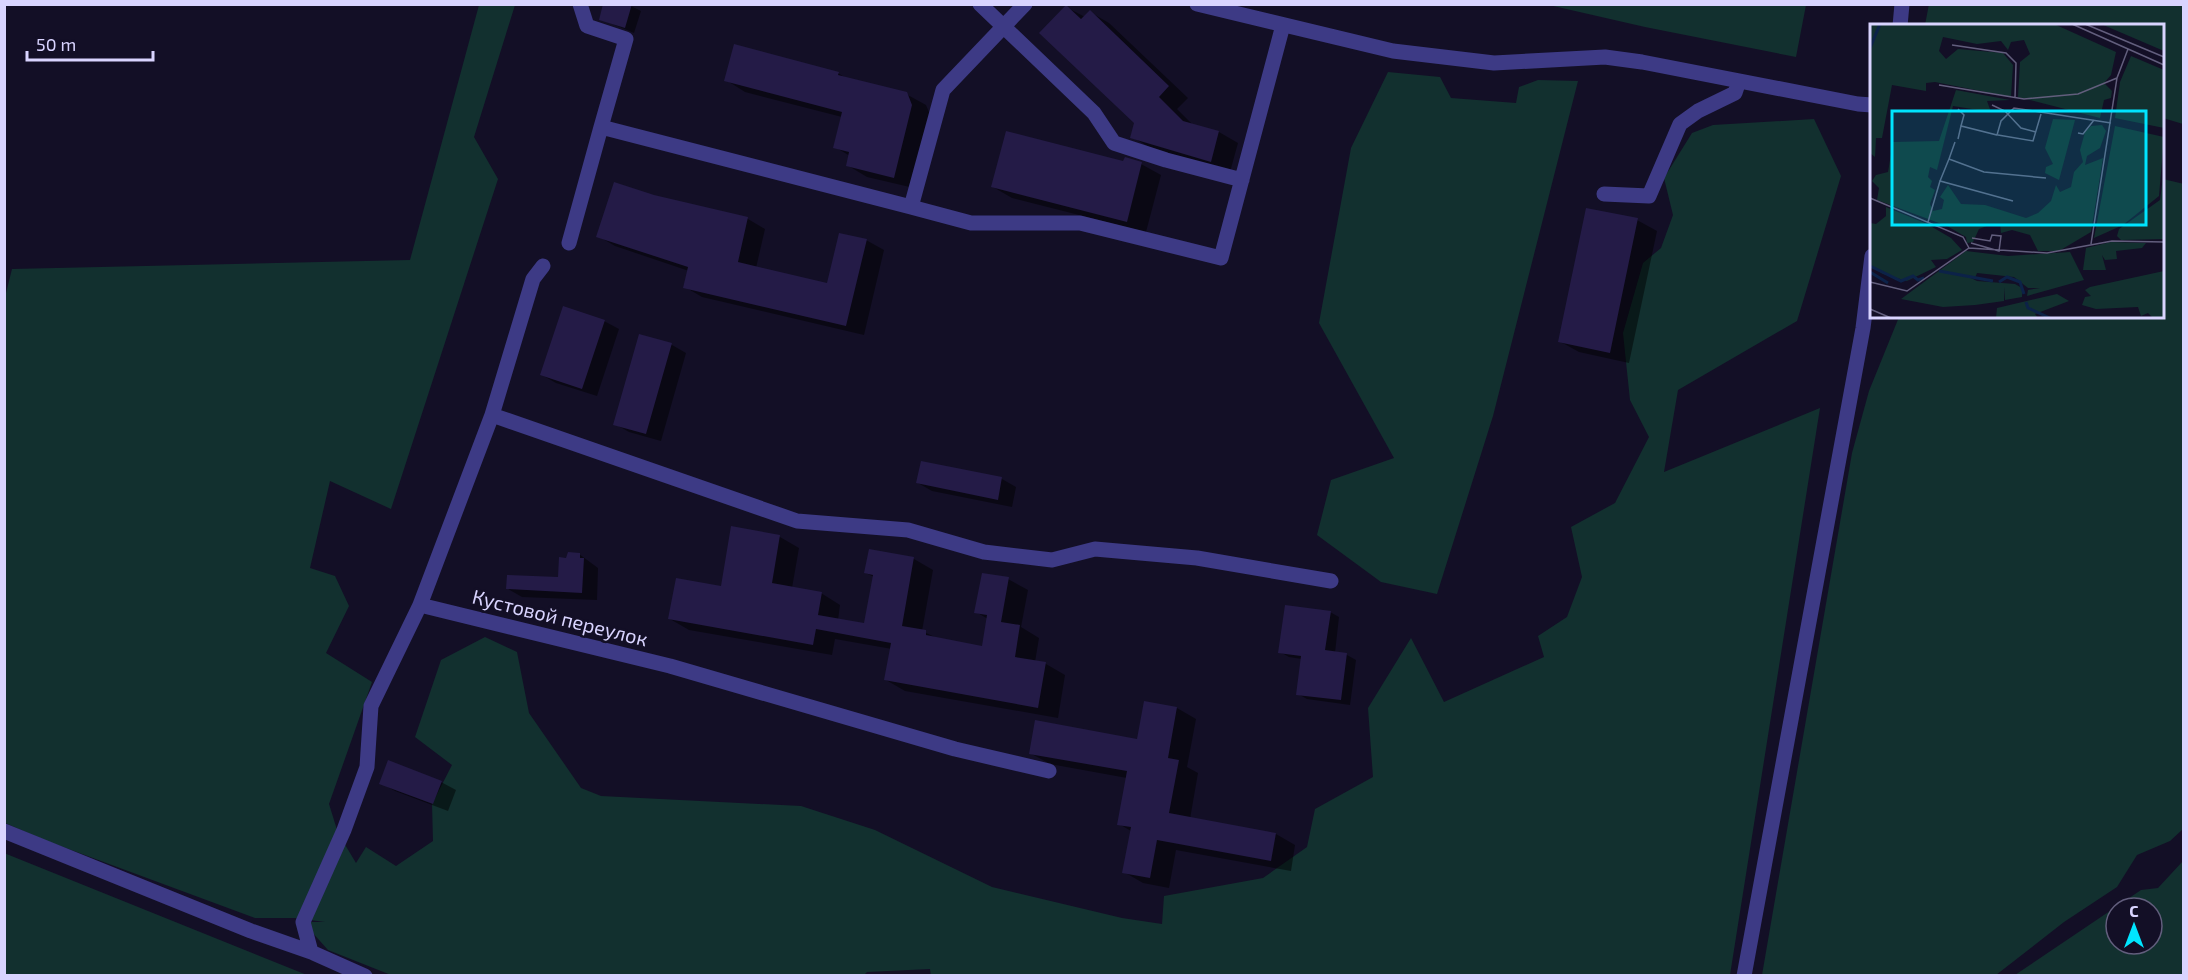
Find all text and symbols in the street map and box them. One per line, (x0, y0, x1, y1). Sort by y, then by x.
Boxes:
scale bar (27, 24, 153, 62)
inset map (1870, 24, 2164, 318)
text: 50 m (36, 33, 76, 55)
street label: Кустовой переулок (470, 584, 651, 651)
north arrow (2104, 896, 2164, 956)
text: С (2129, 901, 2139, 920)

